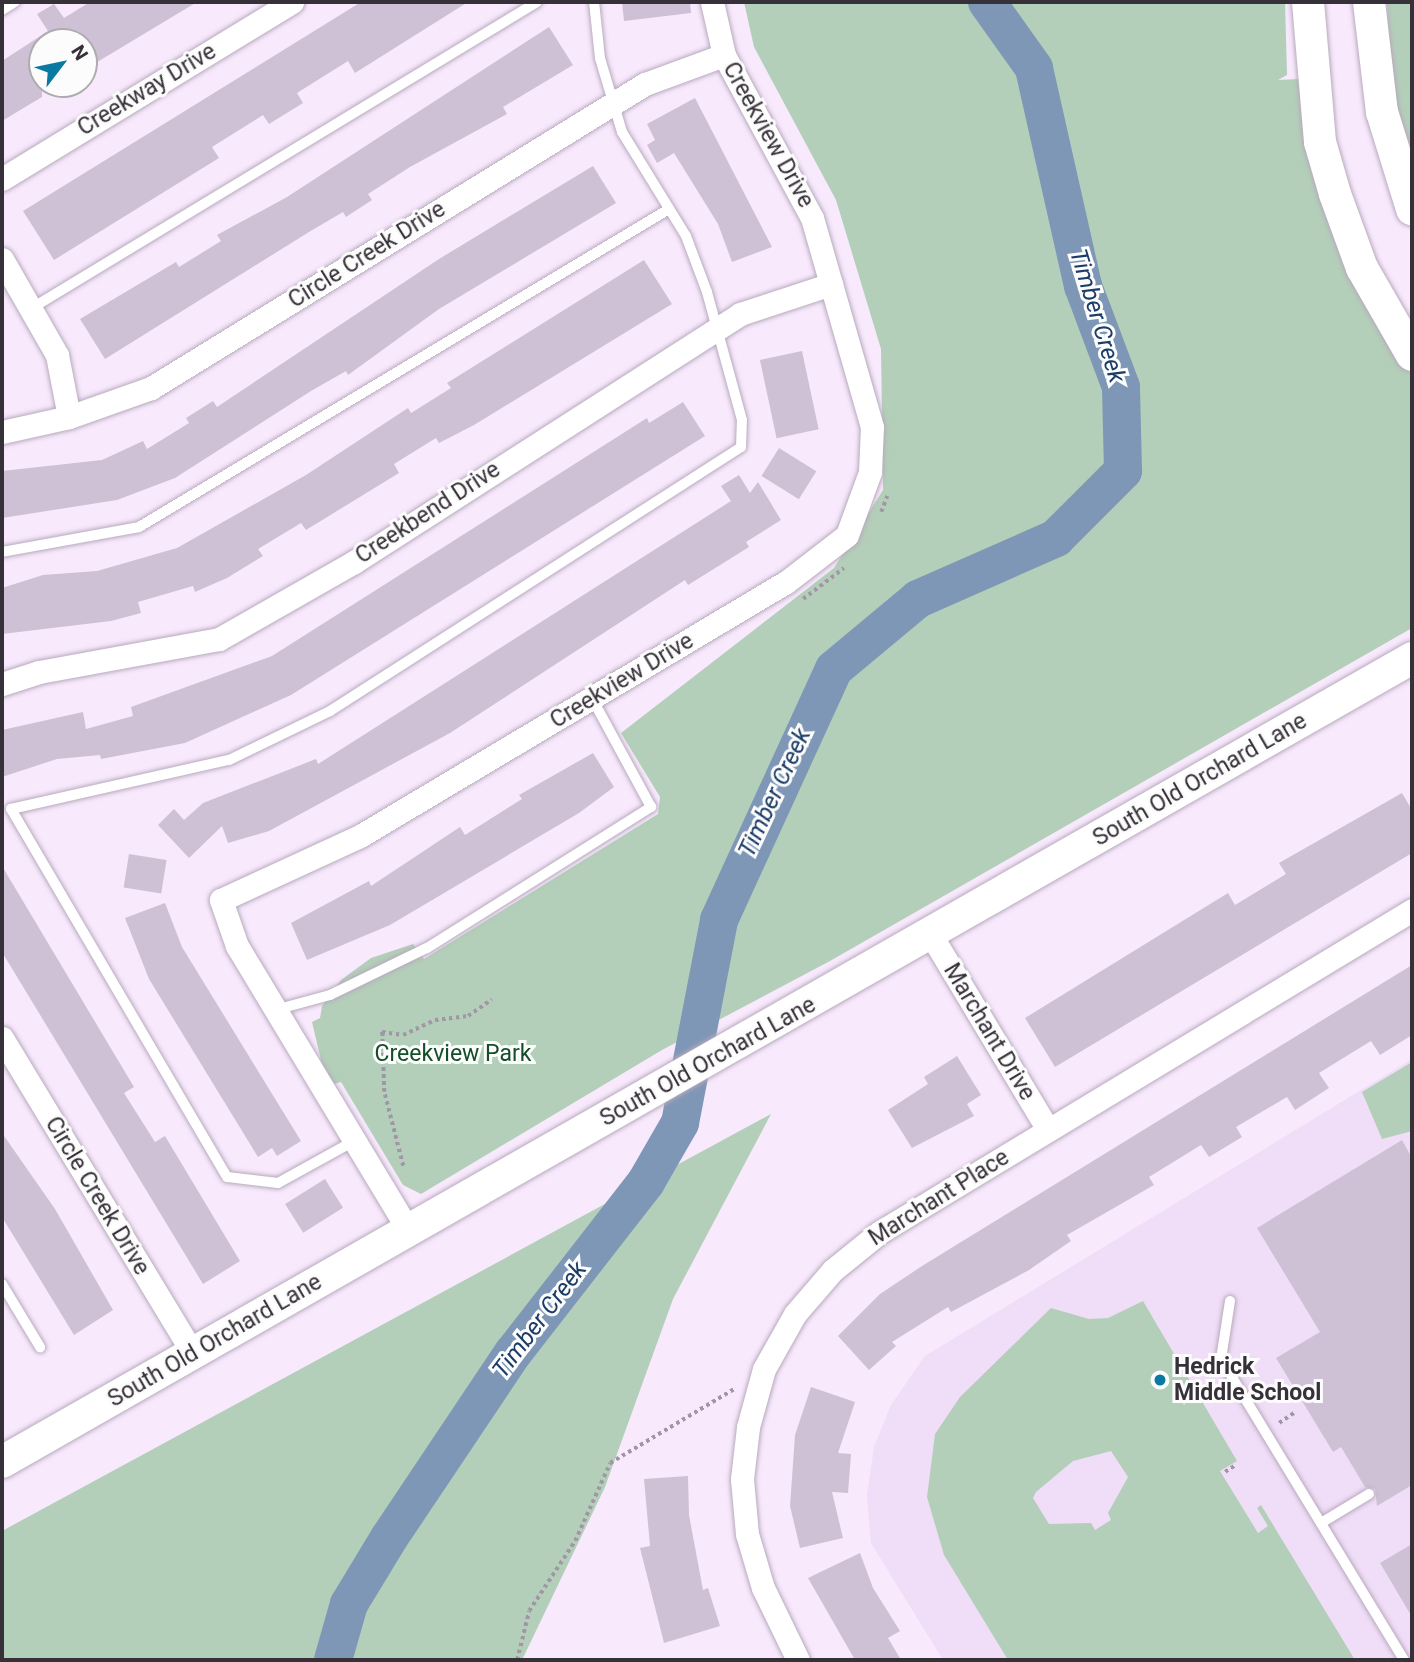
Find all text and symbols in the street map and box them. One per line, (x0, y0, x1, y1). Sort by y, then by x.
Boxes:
north arrow (28, 28, 98, 98)
street label: Creekway Drive (73, 38, 221, 142)
text: N (66, 41, 93, 64)
street label: Creekview Drive (717, 57, 819, 213)
street label: Circle Creek Drive (284, 196, 450, 314)
water label: Timber Creek (1063, 246, 1131, 386)
street label: Creekbend Drive (351, 456, 505, 570)
street label: Creekview Drive (545, 627, 699, 735)
street label: South Old Orchard Lane (1088, 708, 1312, 852)
water label: Timber Creek (733, 724, 817, 862)
street label: Marchant Drive (937, 958, 1041, 1106)
street label: South Old Orchard Lane (595, 991, 821, 1133)
park label: Creekview Park (375, 1040, 531, 1068)
street label: Circle Creek Drive (39, 1112, 155, 1280)
street label: Marchant Place (864, 1144, 1014, 1252)
water label: Timber Creek (487, 1256, 593, 1384)
street label: South Old Orchard Lane (103, 1269, 327, 1413)
place label: Hedrick Middle School (1174, 1353, 1321, 1407)
marker: Hedrick Middle School (1152, 1372, 1168, 1388)

